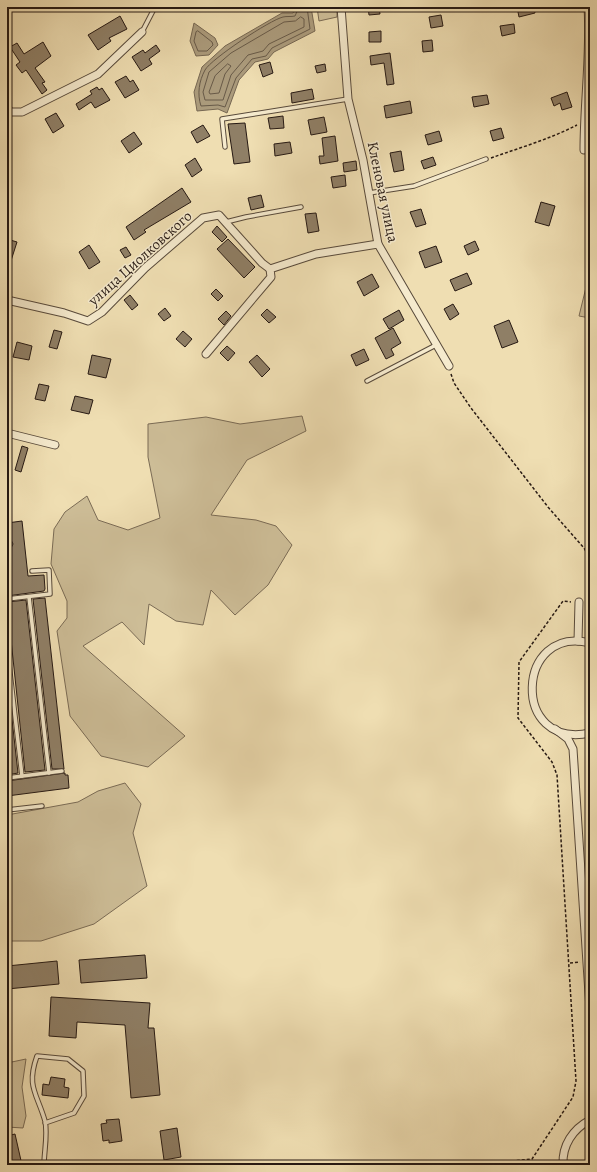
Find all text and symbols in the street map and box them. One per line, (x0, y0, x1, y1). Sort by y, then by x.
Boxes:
street label: Кленовая улица (363, 140, 403, 244)
street label: улица Циолковского (83, 206, 196, 311)

